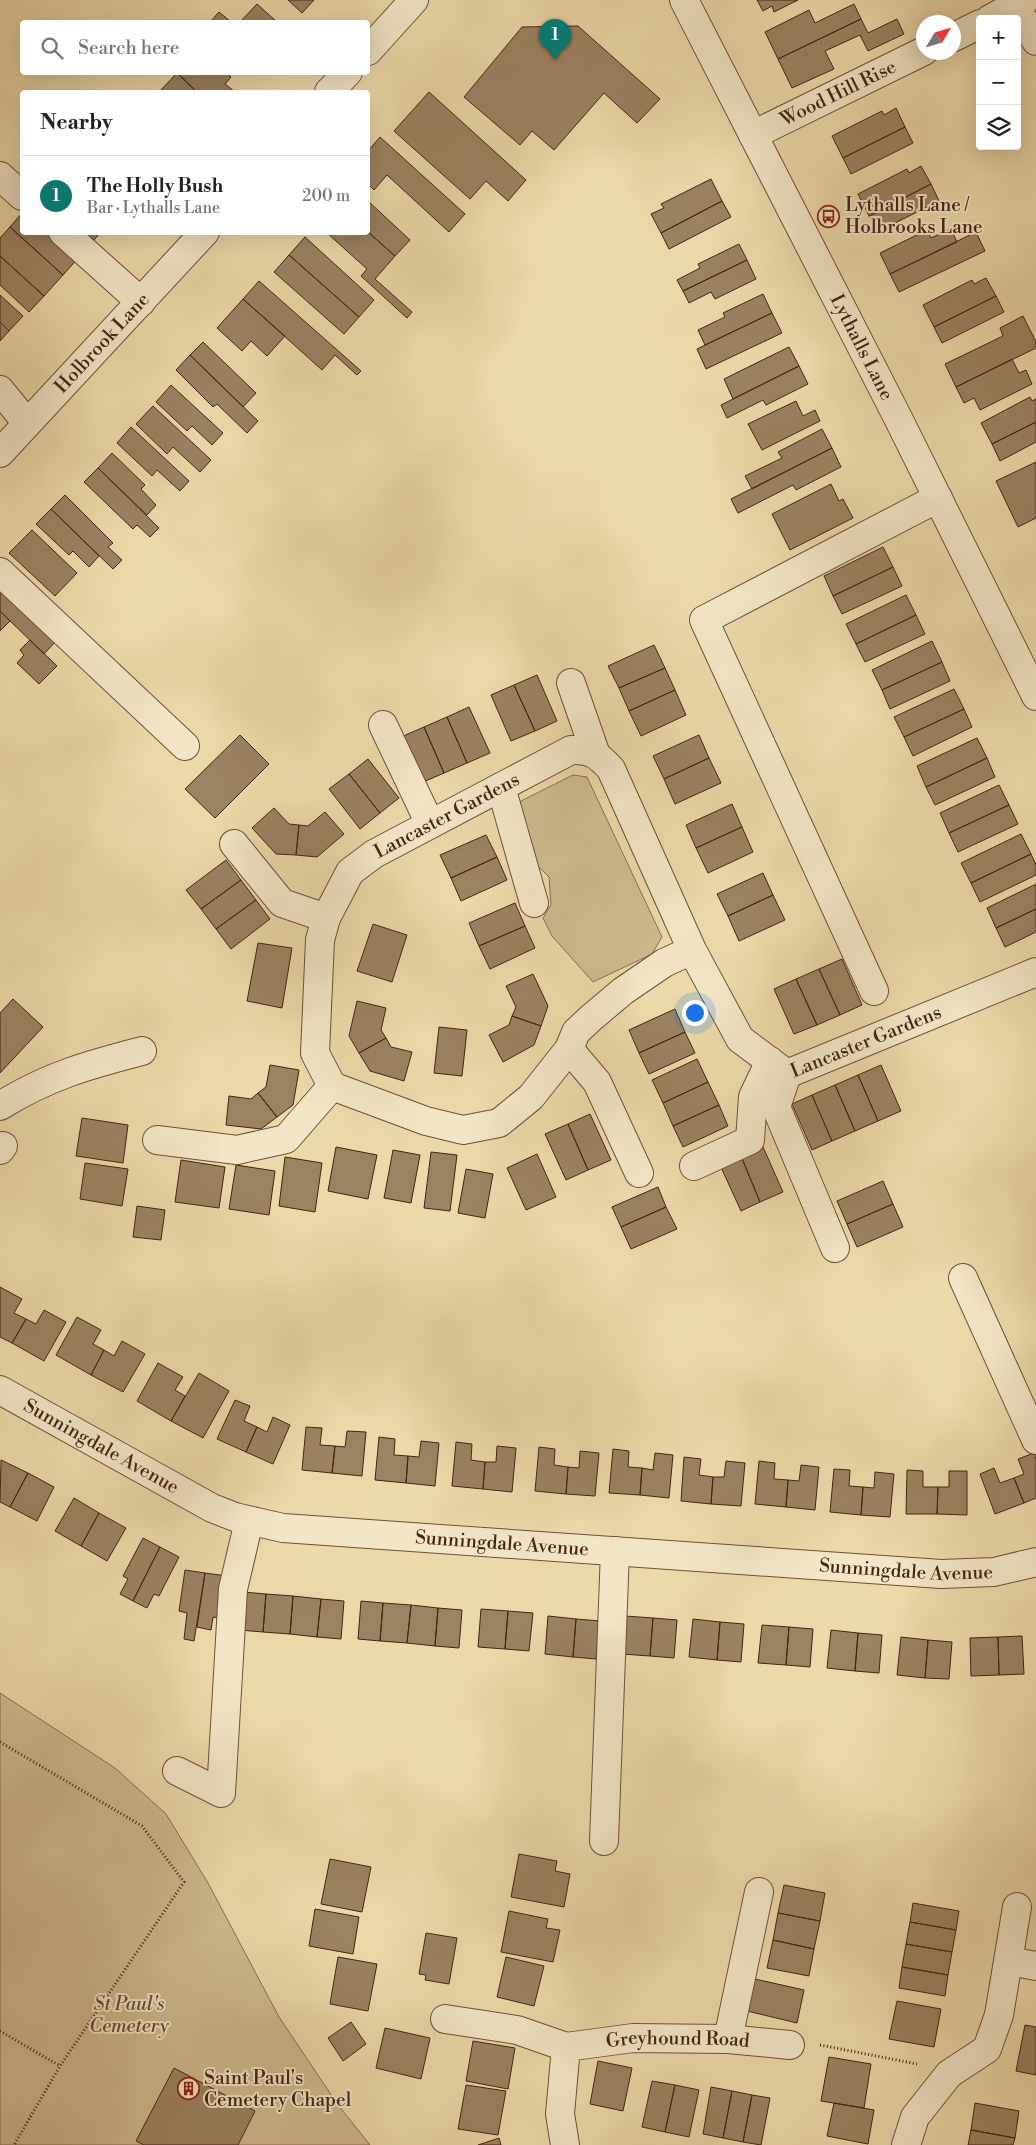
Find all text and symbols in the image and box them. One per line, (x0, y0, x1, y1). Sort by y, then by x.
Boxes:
north arrow (916, 15, 961, 60)
map controls (976, 15, 1021, 150)
button: + (976, 15, 1021, 60)
pin: 1 (539, 19, 571, 60)
search box (20, 20, 370, 75)
icon: search (38, 34, 66, 62)
text: Search here (78, 36, 179, 60)
street label: Wood Hill Rise (775, 55, 900, 132)
button: − (976, 60, 1021, 105)
button: layers (976, 105, 1021, 150)
text: Nearby (40, 110, 113, 136)
text: The Holly Bush (87, 174, 223, 198)
text: 1 (52, 186, 60, 206)
text: 200 m (302, 186, 350, 206)
place label: Lythalls Lane / Holbrooks Lane (845, 193, 983, 239)
text: Bar · Lythalls Lane (87, 198, 220, 218)
bus stop icon: Lythalls Lane / Holbrooks Lane (817, 204, 841, 228)
street label: Holbrook Lane (49, 288, 155, 398)
street label: Lythalls Lane (825, 290, 899, 404)
street label: Lancaster Gardens (370, 767, 524, 864)
your location (682, 1000, 708, 1026)
street label: Lancaster Gardens (787, 1000, 945, 1083)
street label: Sunningdale Avenue (19, 1394, 183, 1499)
street label: Sunningdale Avenue (414, 1525, 590, 1561)
street label: Sunningdale Avenue (818, 1554, 993, 1586)
park label: St Paul's Cemetery (89, 1992, 170, 2038)
street label: Greyhound Road (604, 2026, 751, 2054)
place label: Saint Paul's Cemetery Chapel (204, 2066, 352, 2112)
building icon: Saint Paul's Cemetery Chapel (176, 2077, 200, 2101)

